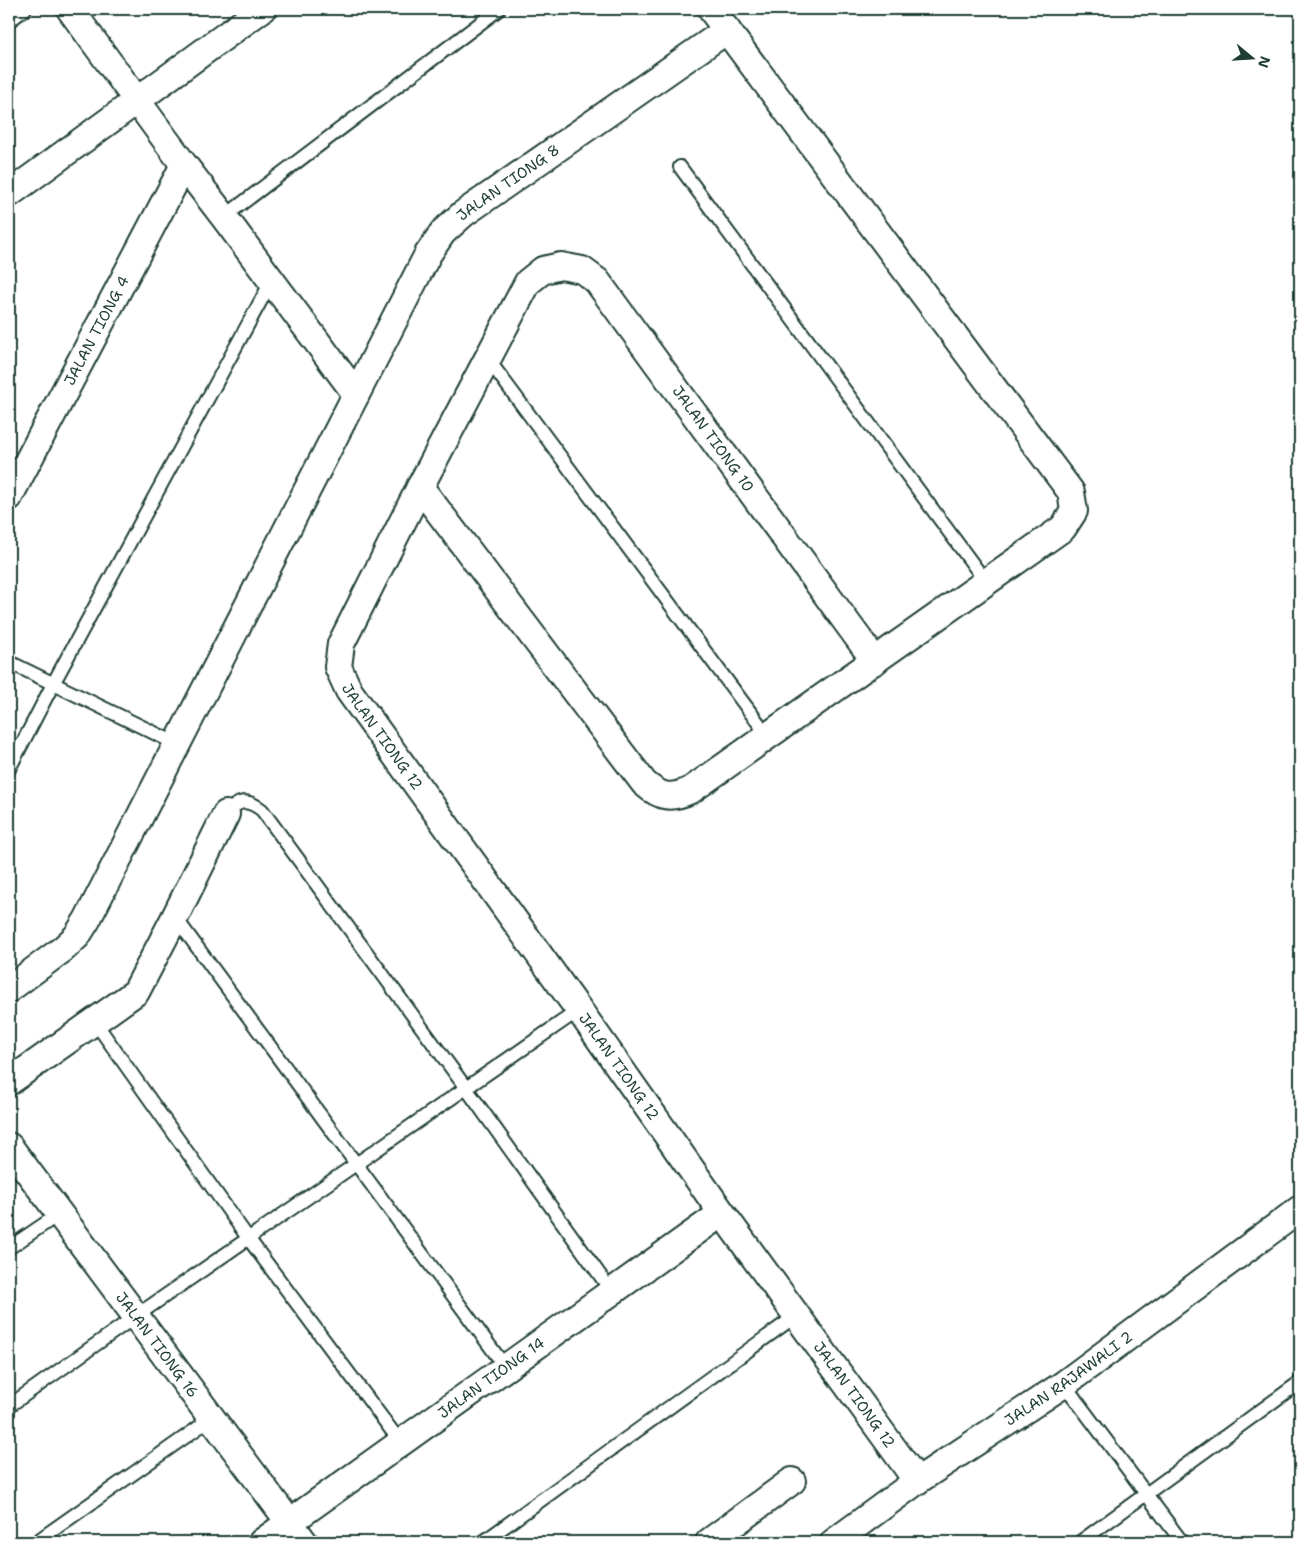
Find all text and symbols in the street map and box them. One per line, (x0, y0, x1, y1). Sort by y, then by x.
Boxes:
north arrow (1226, 32, 1276, 82)
text: N (1254, 54, 1275, 70)
street label: JALAN TIONG 8 (452, 140, 564, 225)
street label: JALAN TIONG 4 (60, 272, 134, 389)
street label: JALAN TIONG 10 (668, 382, 758, 496)
street label: JALAN TIONG 12 (337, 681, 427, 794)
street label: JALAN TIONG 12 (574, 1009, 664, 1124)
street label: JALAN TIONG 16 (111, 1288, 203, 1402)
street label: JALAN RAJAWALI 2 (1001, 1327, 1137, 1430)
street label: JALAN TIONG 14 (434, 1333, 549, 1423)
street label: JALAN TIONG 12 (809, 1338, 900, 1452)

